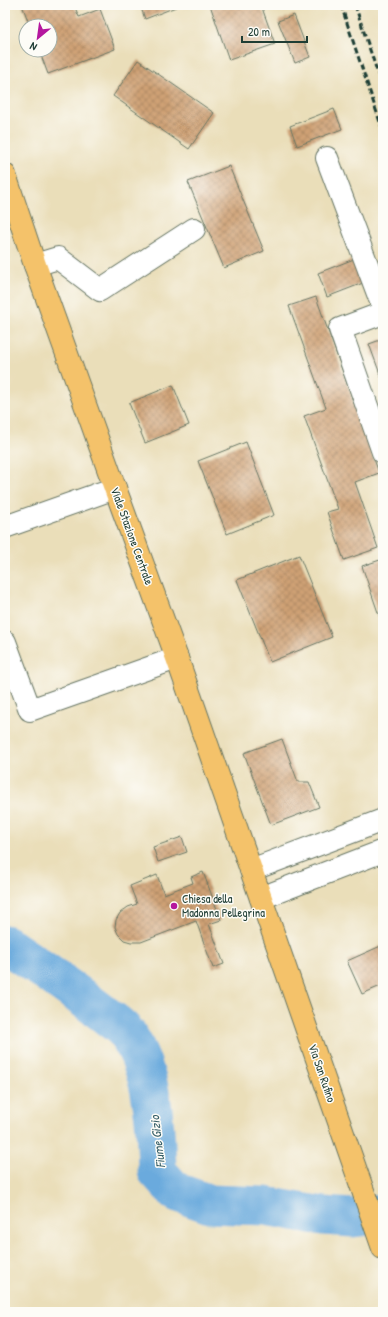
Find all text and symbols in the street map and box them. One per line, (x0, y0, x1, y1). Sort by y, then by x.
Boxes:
north arrow (18, 18, 58, 58)
scale bar (242, 18, 307, 44)
text: 20 m (248, 23, 270, 40)
text: N (27, 39, 39, 54)
street label: Viale Stazione Centrale (107, 485, 158, 587)
place label: Chiesa della Madonna Pellegrina (182, 890, 265, 921)
marker: Chiesa della Madonna Pellegrina (169, 901, 179, 911)
street label: Via San Rufino (305, 1041, 340, 1104)
water label: Fiume Gizio (145, 1113, 169, 1169)

